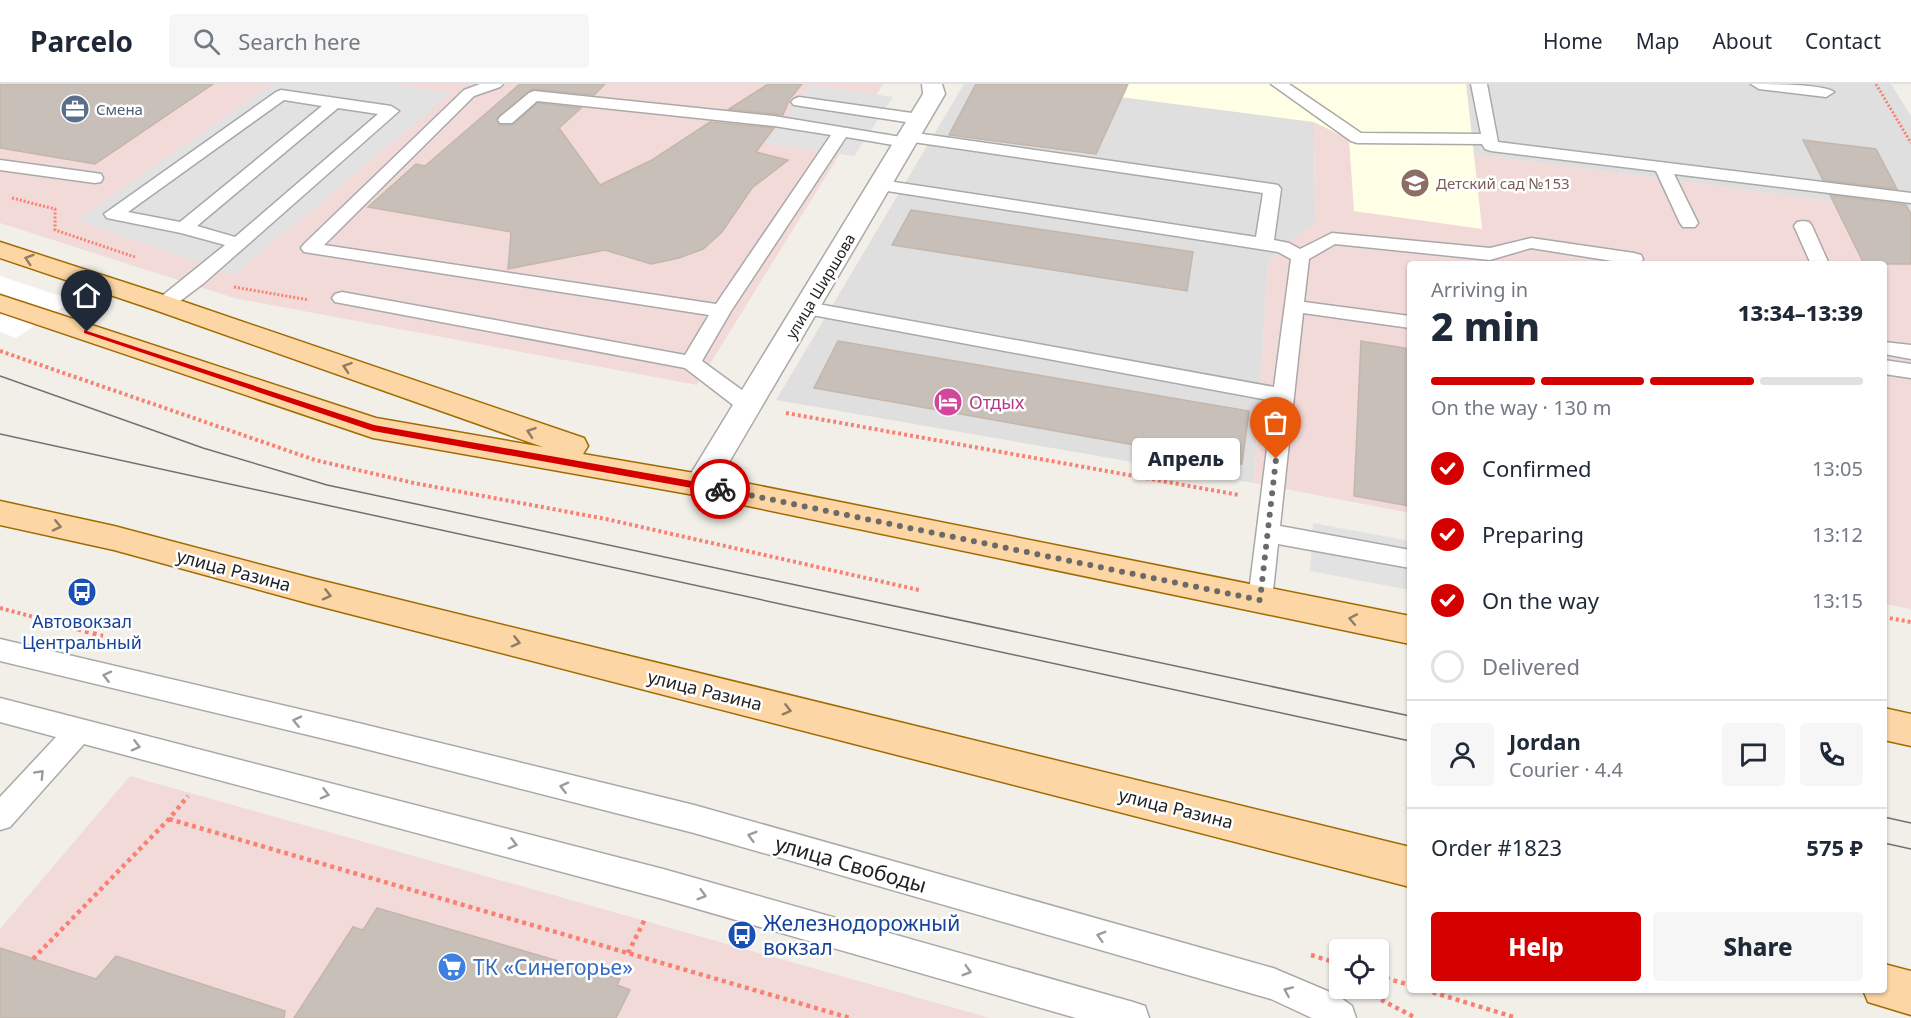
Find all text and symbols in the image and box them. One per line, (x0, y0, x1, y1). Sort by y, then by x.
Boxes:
search box (169, 14, 589, 68)
text: Parcelo (30, 22, 133, 60)
icon: search (190, 25, 223, 58)
text: Search here (238, 26, 361, 56)
text: Home (1543, 27, 1603, 55)
text: Map (1636, 27, 1679, 55)
text: About (1712, 27, 1772, 55)
text: Contact (1805, 27, 1881, 55)
office icon: Смена (59, 93, 91, 125)
place label: Смена (96, 99, 143, 119)
school or university icon: Детский сад №153 (1399, 167, 1431, 199)
place label: Детский сад №153 (1436, 173, 1570, 193)
street label: улица Ширшова (781, 230, 859, 342)
one-way arrow (24, 254, 34, 267)
pin (61, 270, 112, 332)
text: Arriving in (1431, 276, 1528, 303)
icon: home (70, 279, 103, 312)
text: 13:34–13:39 (1738, 297, 1863, 327)
text: 2 min (1431, 299, 1540, 352)
one-way arrow (342, 362, 353, 375)
hotel icon: Отдых (932, 386, 964, 418)
place label: Отдых (969, 390, 1025, 414)
text: On the way · 130 m (1431, 394, 1611, 421)
pin (1250, 397, 1301, 459)
icon: bag (1259, 406, 1292, 439)
one-way arrow (526, 426, 537, 439)
callout: Апрель (1132, 438, 1240, 480)
text: Апрель (1148, 445, 1224, 472)
icon: check (1431, 452, 1464, 485)
text: Confirmed (1482, 453, 1592, 483)
text: 13:05 (1812, 455, 1863, 482)
courier (690, 459, 750, 519)
icon: bike (704, 473, 737, 506)
one-way arrow (52, 518, 62, 531)
icon: check (1431, 518, 1464, 551)
text: Preparing (1482, 519, 1584, 549)
text: 13:12 (1812, 521, 1863, 548)
street label: улица Разина (174, 543, 294, 597)
bus stop icon: Автовокзал Центральный (66, 576, 98, 608)
icon: check (1431, 584, 1464, 617)
text: On the way (1482, 585, 1599, 615)
one-way arrow (322, 587, 332, 600)
text: 13:15 (1812, 587, 1863, 614)
place label: Автовокзал Центральный (22, 609, 142, 654)
one-way arrow (1348, 613, 1358, 626)
one-way arrow (511, 635, 521, 648)
text: Delivered (1482, 651, 1580, 681)
street label: улица Разина (645, 664, 765, 716)
one-way arrow (102, 670, 112, 683)
one-way arrow (782, 703, 792, 716)
one-way arrow (292, 715, 302, 728)
button: person (1431, 723, 1494, 786)
button: chat (1722, 723, 1785, 786)
button: phone (1800, 723, 1863, 786)
text: Jordan (1509, 726, 1581, 756)
one-way arrow (131, 738, 141, 751)
text: Courier · 4.4 (1509, 756, 1623, 783)
one-way arrow (32, 770, 43, 781)
one-way arrow (559, 781, 569, 794)
street label: улица Разина (1116, 782, 1236, 834)
one-way arrow (319, 787, 330, 799)
street label: улица Свободы (772, 829, 930, 899)
one-way arrow (747, 831, 758, 843)
text: Order #1823 (1431, 832, 1562, 862)
text: 575 ₽ (1806, 832, 1863, 862)
one-way arrow (508, 837, 518, 850)
one-way arrow (696, 888, 707, 900)
place label: Железнодорожный вокзал (763, 909, 960, 961)
button: Help (1431, 912, 1641, 981)
button: Share (1653, 912, 1863, 981)
bus stop icon: Железнодорожный вокзал (726, 919, 758, 951)
one-way arrow (1096, 930, 1106, 943)
map controls (1329, 939, 1389, 999)
button: locate (1329, 939, 1389, 999)
supermarket icon: ТК «Синегорье» (436, 951, 468, 983)
place label: ТК «Синегорье» (473, 953, 633, 981)
one-way arrow (961, 964, 972, 976)
one-way arrow (1284, 986, 1295, 998)

